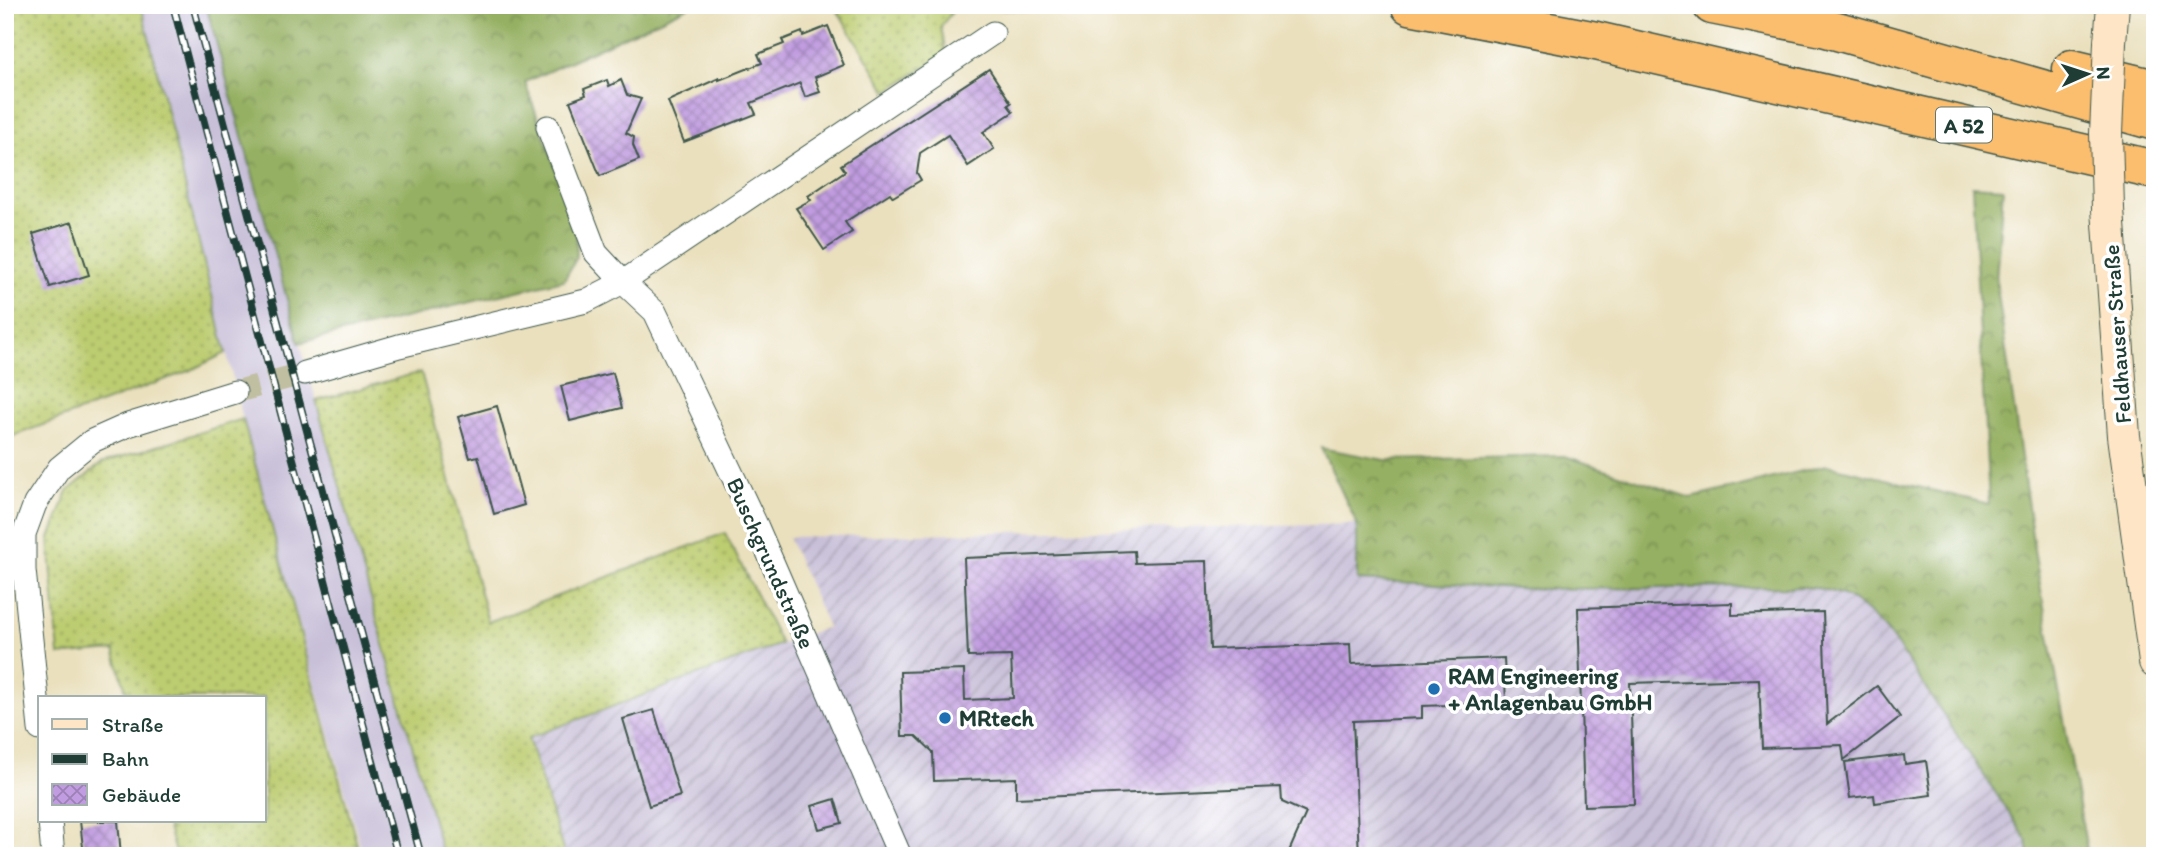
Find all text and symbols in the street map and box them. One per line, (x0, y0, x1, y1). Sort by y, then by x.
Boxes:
north arrow (2052, 38, 2122, 108)
text: N (2092, 66, 2115, 80)
road number: A 52 (1936, 108, 1992, 142)
street label: Feldhauser Straße (2097, 244, 2137, 424)
street label: Buschgrundstraße (721, 473, 821, 653)
place label: RAM Engineering + Anlagenbau GmbH (1448, 662, 1652, 716)
marker: RAM Engineering + Anlagenbau GmbH (1426, 681, 1442, 697)
legend (38, 696, 266, 822)
place label: MRtech (959, 704, 1034, 732)
marker: MRtech (937, 710, 953, 726)
text: Straße (102, 712, 163, 737)
text: Bahn (102, 746, 149, 771)
text: Gebäude (102, 782, 181, 807)

